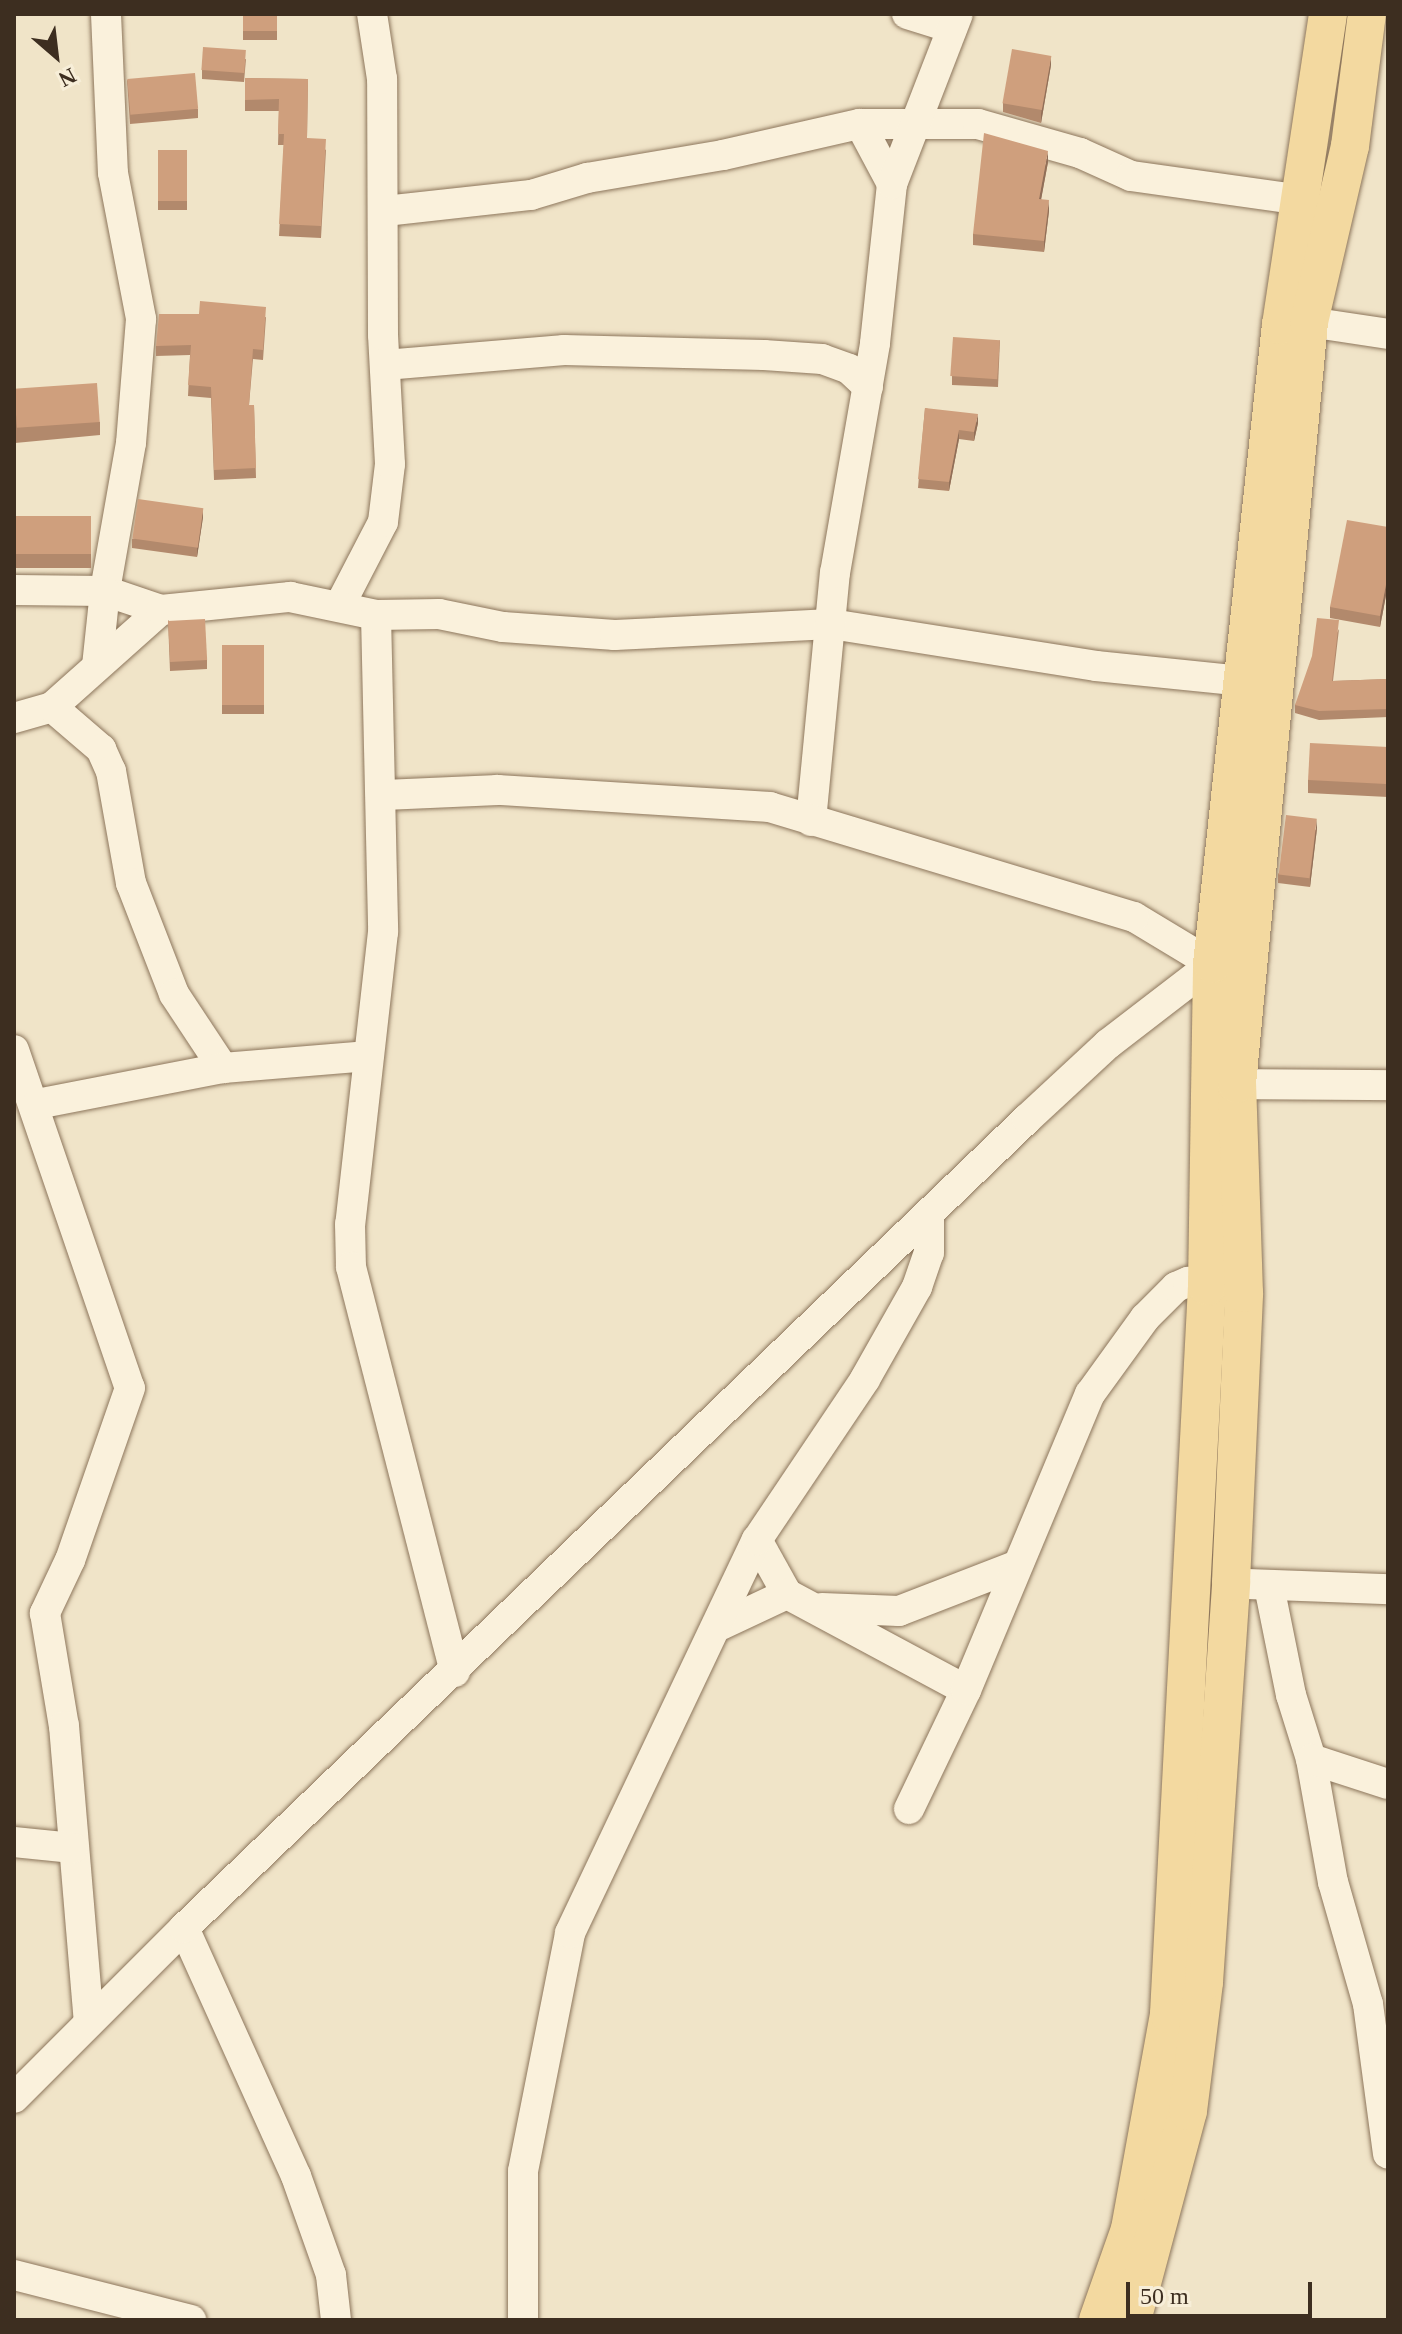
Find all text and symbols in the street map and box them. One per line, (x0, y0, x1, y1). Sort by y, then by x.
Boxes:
north arrow (16, 16, 96, 96)
text: N (55, 63, 80, 92)
scale bar (1130, 2266, 1316, 2316)
text: 50 m (1140, 2283, 1189, 2309)

